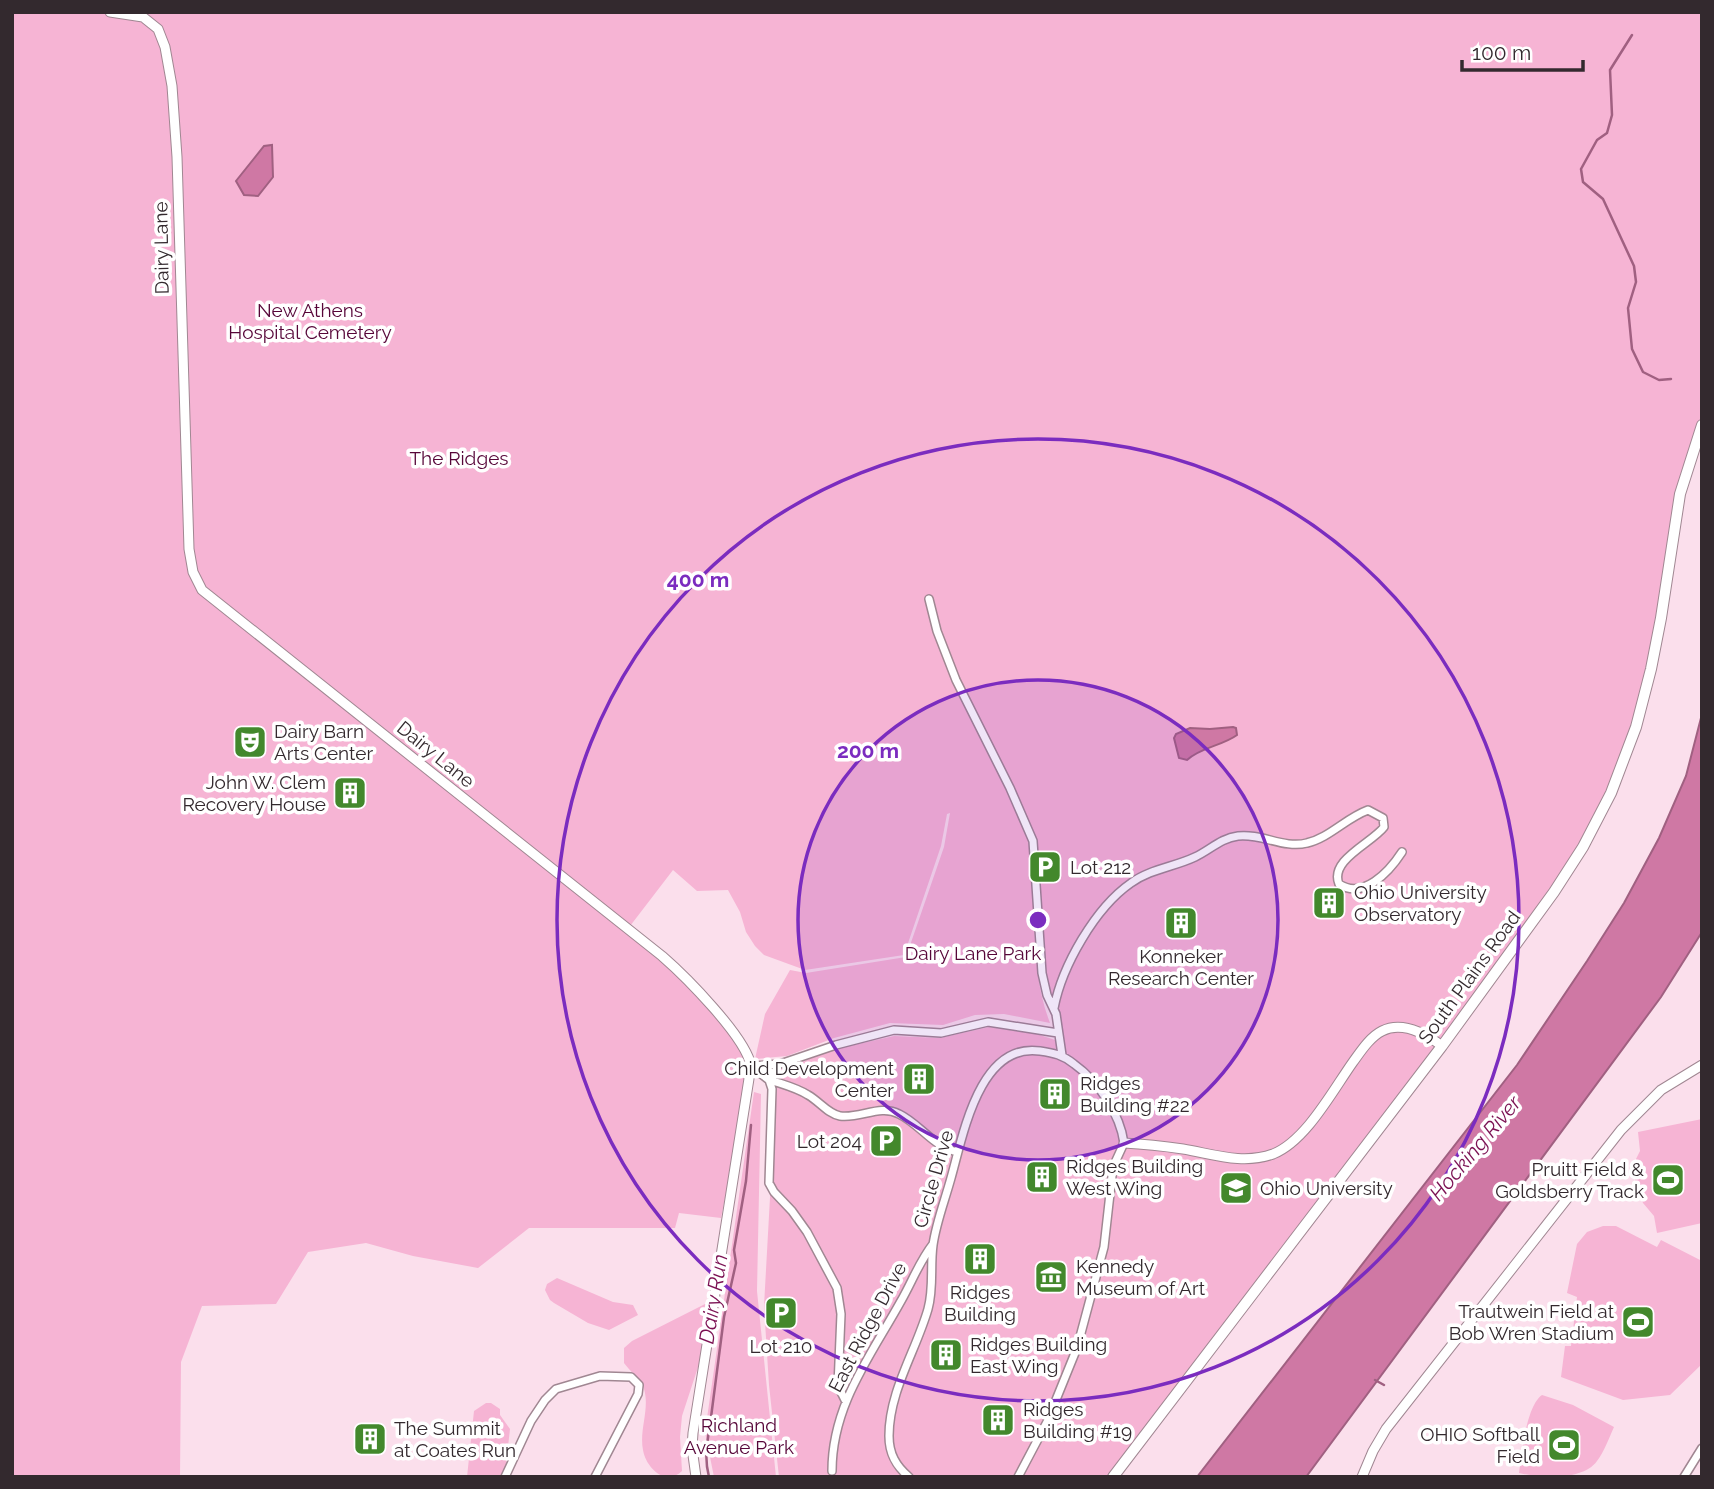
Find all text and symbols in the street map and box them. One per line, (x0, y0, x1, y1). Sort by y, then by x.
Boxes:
scale bar (1462, 28, 1583, 72)
text: 100 m (1472, 40, 1531, 65)
street label: Dairy Lane (149, 201, 173, 295)
park label: New Athens Hospital Cemetery (228, 299, 392, 343)
park label: The Ridges (409, 447, 509, 469)
text: 400 m (667, 567, 729, 592)
street label: Dairy Lane (393, 716, 479, 792)
place label: Dairy Barn Arts Center (274, 720, 373, 764)
theatre icon: Dairy Barn Arts Center (231, 723, 269, 761)
text: 200 m (837, 738, 899, 763)
place label: John W. Clem Recovery House (182, 771, 326, 815)
building icon: John W. Clem Recovery House (331, 774, 369, 812)
parking icon: Lot 212 (1026, 848, 1064, 886)
place label: Lot 212 (1070, 856, 1131, 878)
place label: Ohio University Observatory (1354, 881, 1487, 925)
building icon: Ohio University Observatory (1310, 884, 1348, 922)
building icon: Konneker Research Center (1162, 904, 1200, 942)
street label: South Plains Road (1413, 906, 1525, 1048)
centre of rings (1026, 908, 1050, 932)
park label: Dairy Lane Park (905, 942, 1041, 964)
place label: Konneker Research Center (1108, 945, 1254, 989)
place label: Child Development Center (724, 1057, 895, 1101)
building icon: Child Development Center (900, 1060, 938, 1098)
place label: Ridges Building #22 (1080, 1072, 1190, 1116)
building icon: Ridges Building #22 (1036, 1075, 1074, 1113)
water label: Hocking River (1424, 1090, 1527, 1205)
parking icon: Lot 204 (867, 1122, 905, 1160)
street label: Circle Drive (909, 1128, 957, 1230)
place label: Lot 204 (797, 1130, 862, 1152)
place label: Ridges Building West Wing (1066, 1155, 1203, 1199)
building icon: Ridges Building West Wing (1023, 1158, 1061, 1196)
place label: Pruitt Field & Goldsberry Track (1495, 1158, 1644, 1202)
sports icon: Pruitt Field & Goldsberry Track (1649, 1161, 1687, 1199)
school or university icon: Ohio University (1217, 1169, 1255, 1207)
place label: Ohio University (1260, 1177, 1393, 1199)
building icon: Ridges Building (961, 1240, 999, 1278)
water label: Dairy Run (694, 1252, 732, 1346)
place label: Kennedy Museum of Art (1076, 1255, 1206, 1299)
street label: East Ridge Drive (824, 1258, 910, 1396)
museum icon: Kennedy Museum of Art (1032, 1258, 1070, 1296)
place label: Ridges Building (944, 1281, 1016, 1325)
parking icon: Lot 210 (762, 1294, 800, 1332)
place label: Trautwein Field at Bob Wren Stadium (1449, 1300, 1615, 1344)
sports icon: Trautwein Field at Bob Wren Stadium (1619, 1303, 1657, 1341)
place label: Ridges Building East Wing (970, 1333, 1107, 1377)
place label: Lot 210 (750, 1335, 812, 1357)
building icon: Ridges Building East Wing (927, 1336, 965, 1374)
place label: Ridges Building #19 (1023, 1398, 1132, 1442)
building icon: Ridges Building #19 (979, 1401, 1017, 1439)
park label: Richland Avenue Park (684, 1414, 794, 1458)
place label: The Summit at Coates Run (394, 1417, 516, 1461)
building icon: The Summit at Coates Run (351, 1420, 389, 1458)
place label: OHIO Softball Field (1420, 1423, 1541, 1467)
sports icon: OHIO Softball Field (1545, 1426, 1583, 1464)

